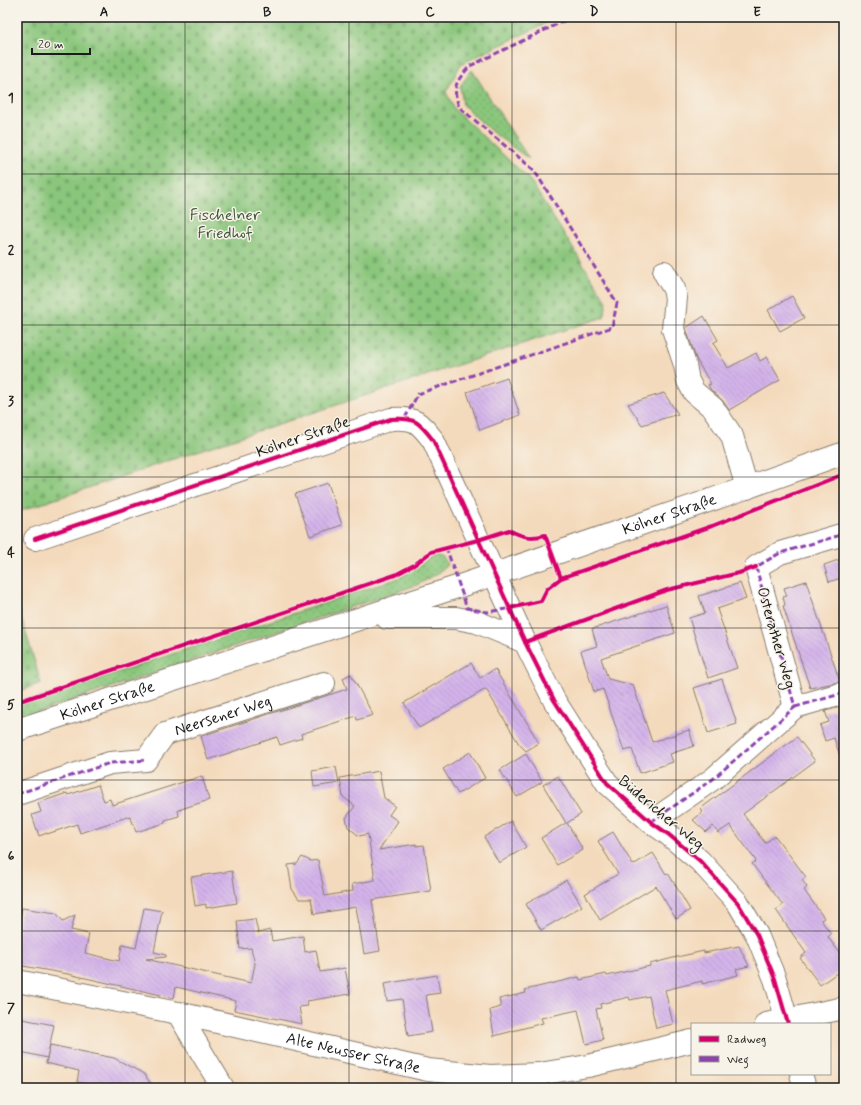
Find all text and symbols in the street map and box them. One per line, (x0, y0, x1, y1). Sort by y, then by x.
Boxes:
text: A (100, 4, 108, 21)
text: B (263, 4, 272, 21)
text: C (425, 4, 435, 21)
text: D (590, 4, 599, 21)
text: E (753, 4, 761, 21)
scale bar (32, 30, 90, 56)
text: 20 m (38, 37, 64, 53)
text: 1 (8, 90, 14, 107)
park label: Fischelner Friedhof (190, 205, 261, 244)
text: 2 (8, 242, 15, 259)
text: 3 (8, 393, 14, 410)
street label: Kölner Straße (253, 411, 353, 463)
street label: Kölner Straße (619, 488, 719, 540)
text: 4 (7, 545, 15, 562)
street label: Osterather Weg (750, 585, 801, 692)
street label: Kölner Straße (57, 675, 157, 726)
street label: Neersener Weg (172, 690, 274, 741)
text: 5 (7, 697, 15, 714)
street label: Büdericher Weg (613, 771, 708, 856)
text: 6 (8, 848, 15, 865)
text: 7 (7, 1000, 15, 1017)
legend (691, 1023, 831, 1075)
street label: Alte Neusser Straße (284, 1027, 423, 1079)
text: Radweg (727, 1032, 766, 1048)
text: Weg (727, 1052, 749, 1069)

